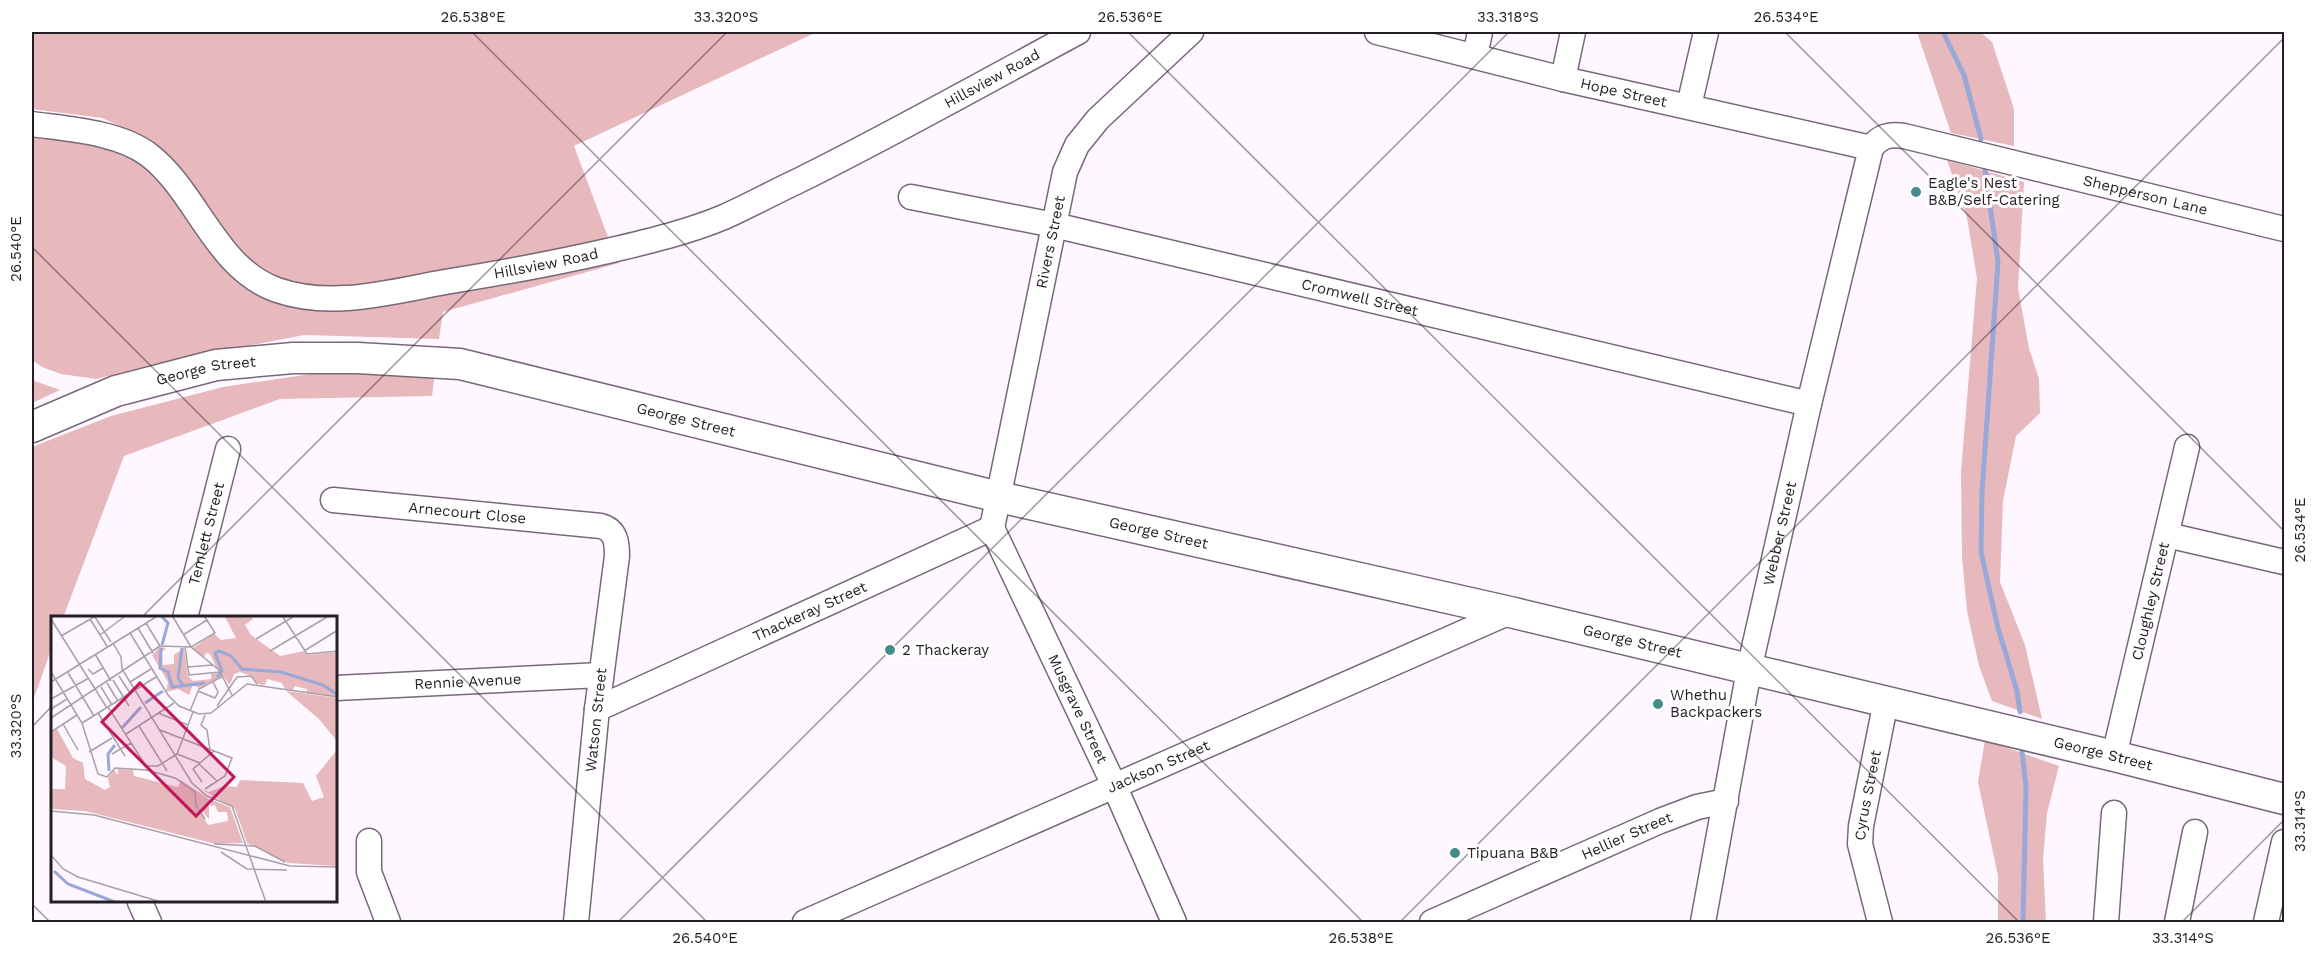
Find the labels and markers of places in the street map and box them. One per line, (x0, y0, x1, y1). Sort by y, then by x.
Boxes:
place label: Eagle's Nest B&B/Self-Catering (1928, 174, 2060, 209)
marker: Eagle's Nest B&B/Self-Catering (1909, 185, 1923, 199)
place label: 2 Thackeray (902, 641, 989, 659)
marker: 2 Thackeray (883, 643, 897, 657)
place label: Whethu Backpackers (1670, 686, 1762, 721)
marker: Whethu Backpackers (1651, 697, 1665, 711)
place label: Tipuana B&B (1467, 844, 1558, 862)
marker: Tipuana B&B (1448, 846, 1462, 860)

